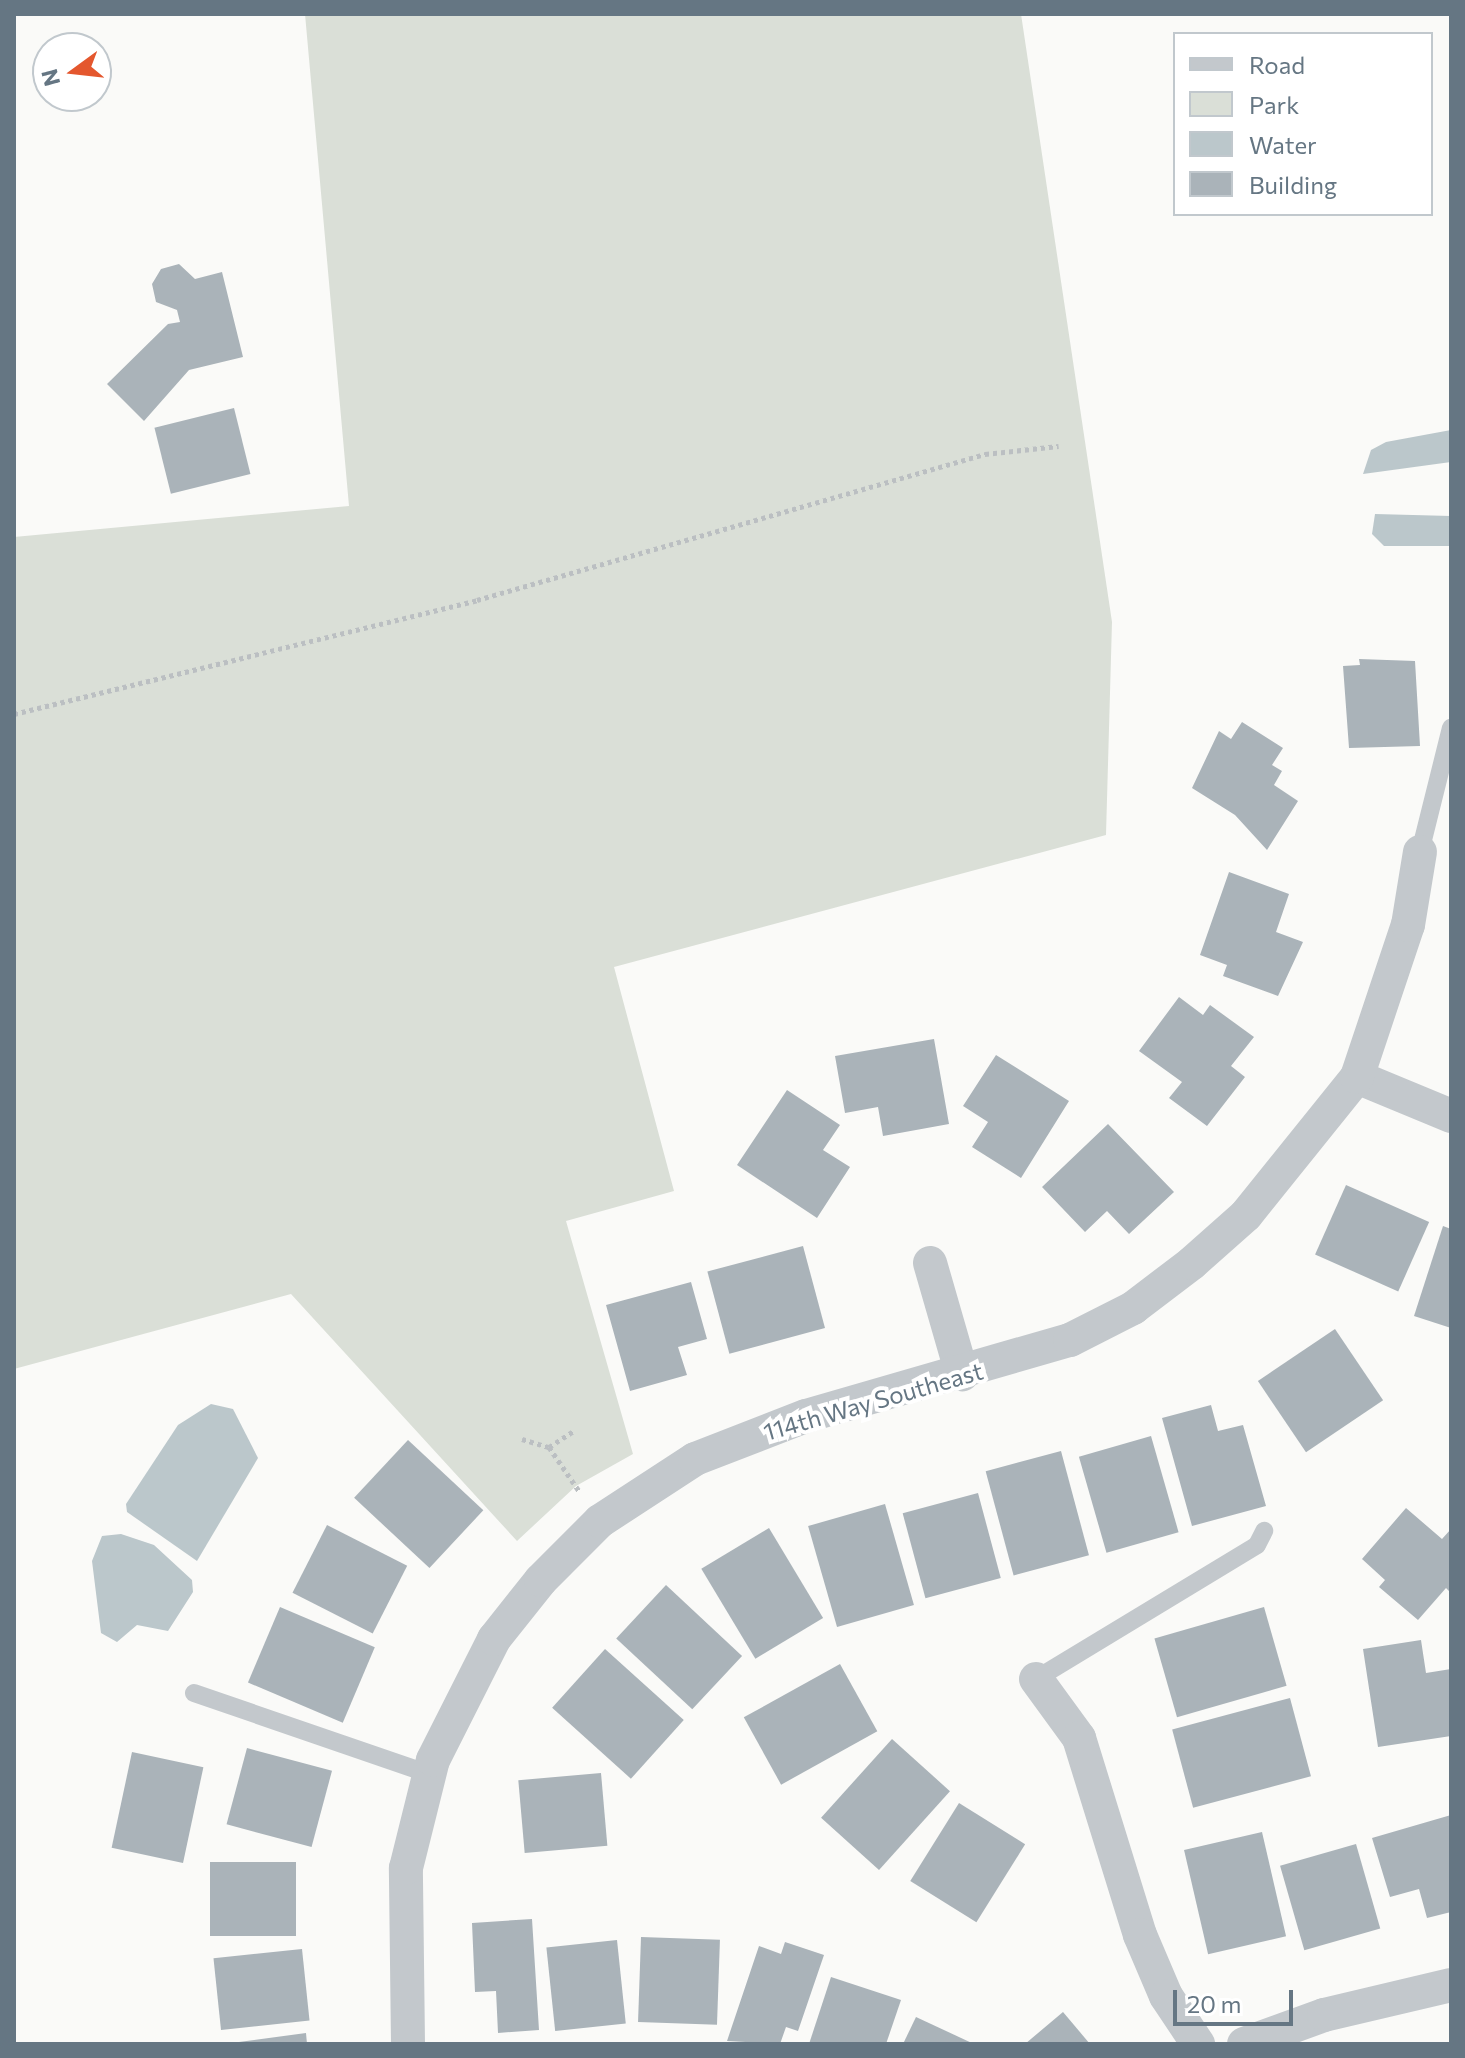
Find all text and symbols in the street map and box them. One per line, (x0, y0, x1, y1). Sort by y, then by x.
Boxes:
north arrow (32, 32, 112, 112)
legend (1173, 32, 1433, 216)
text: Road (1249, 50, 1305, 79)
text: N (35, 66, 65, 89)
text: Park (1249, 90, 1299, 119)
text: Water (1249, 130, 1317, 159)
text: Building (1249, 170, 1337, 199)
street label: 114th Way Southeast (760, 1356, 986, 1446)
scale bar (1177, 1974, 1297, 2024)
text: 20 m (1187, 1989, 1241, 2018)

